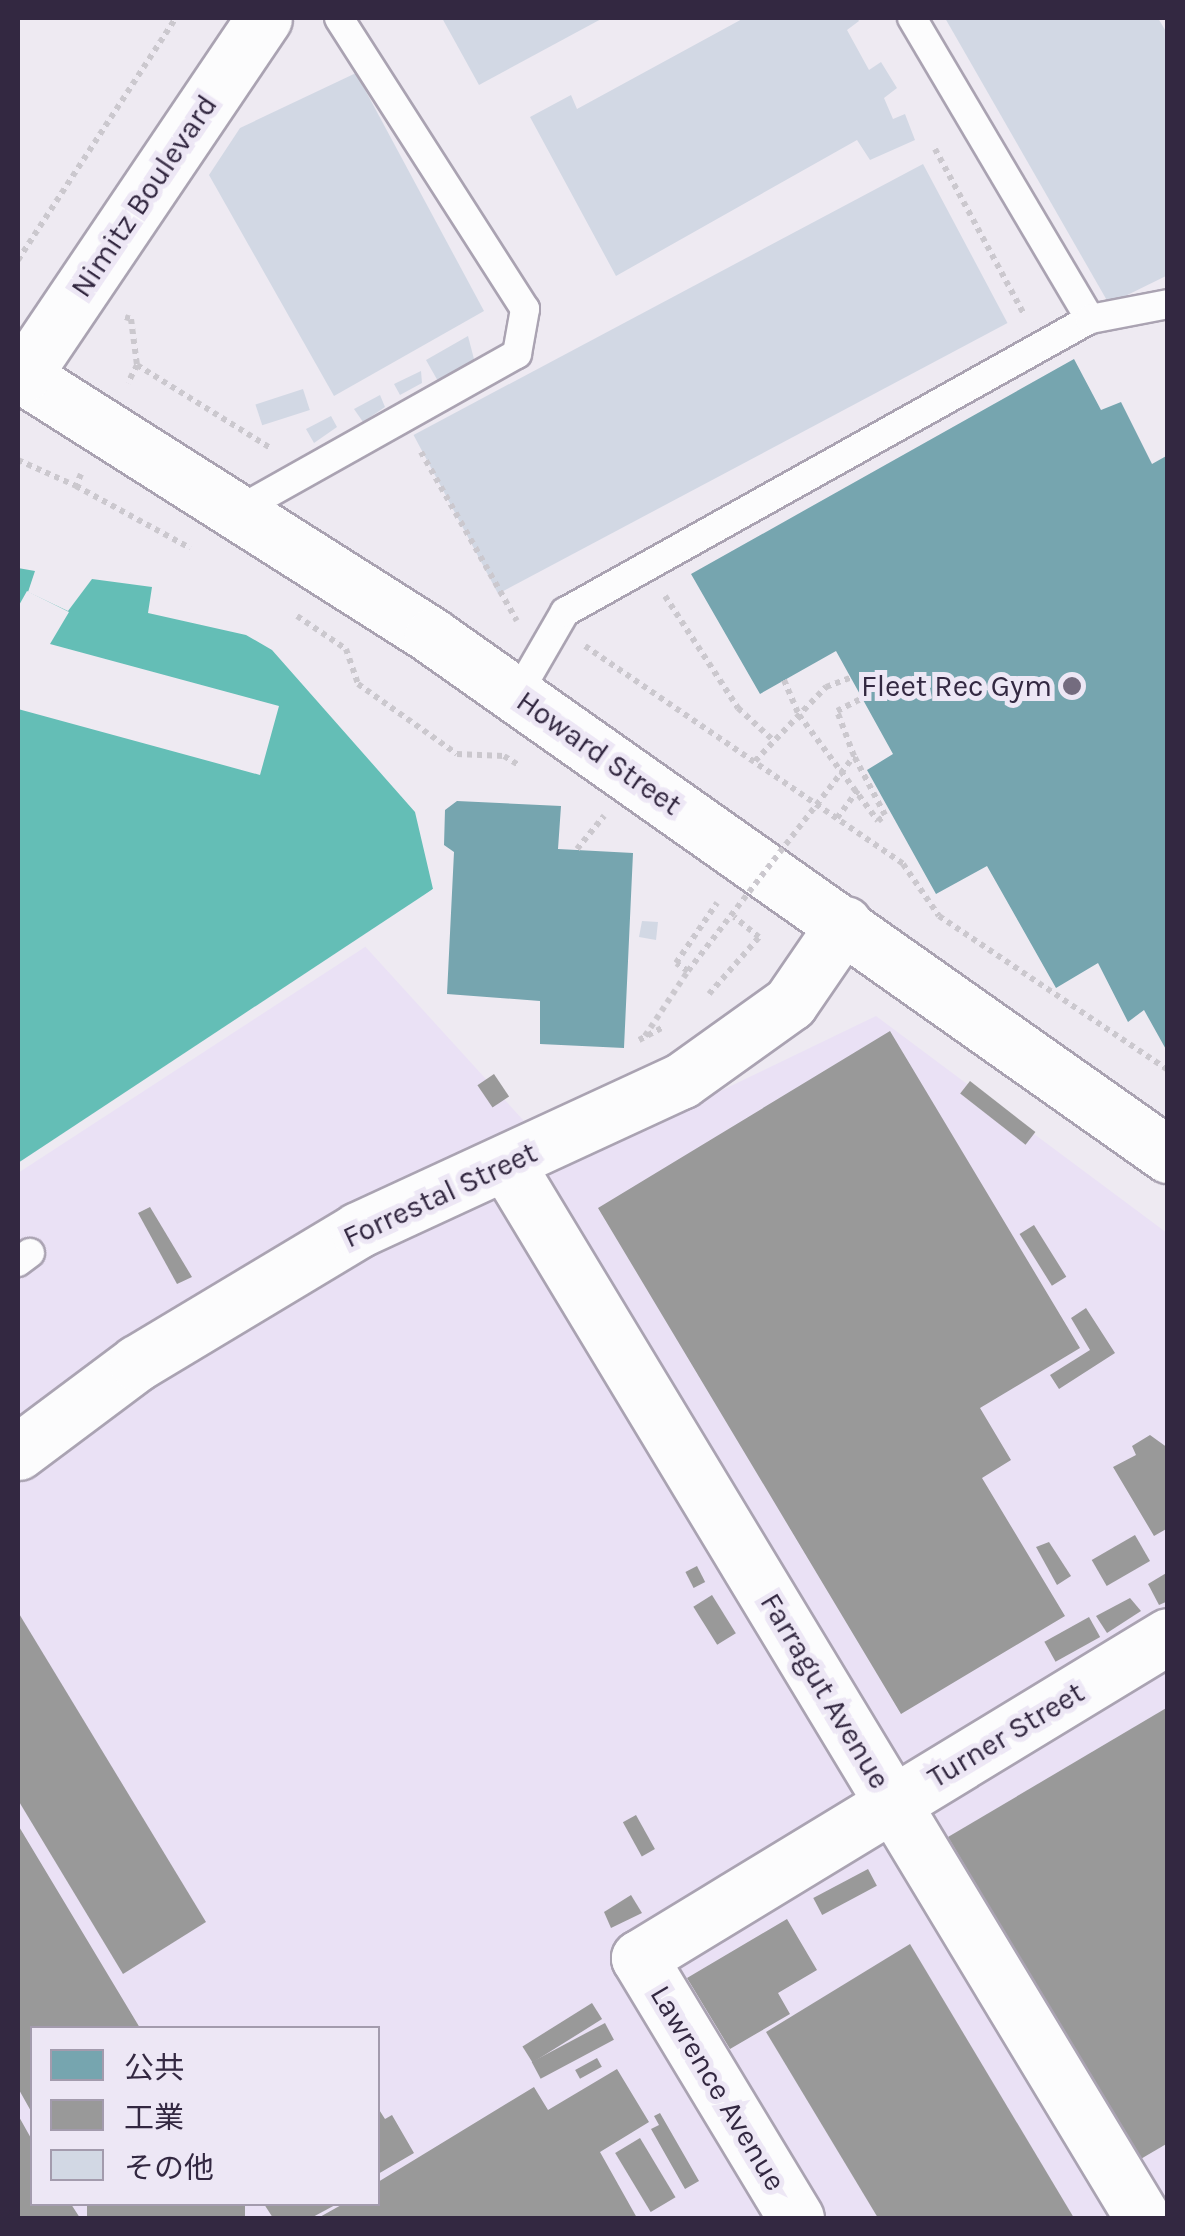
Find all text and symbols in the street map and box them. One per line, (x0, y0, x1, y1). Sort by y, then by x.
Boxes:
street label: Nimitz Boulevard (63, 88, 225, 304)
place label: Fleet Rec Gym (861, 668, 1052, 704)
marker: Fleet Rec Gym (1061, 675, 1083, 697)
street label: Howard Street (510, 683, 688, 823)
street label: Forrestal Street (337, 1134, 543, 1256)
street label: Farragut Avenue (752, 1587, 898, 1795)
street label: Turner Street (921, 1674, 1091, 1796)
street label: Lawrence Avenue (642, 1979, 794, 2197)
legend (30, 2026, 380, 2206)
text: 公共 (124, 2050, 184, 2086)
text: 工業 (124, 2100, 184, 2136)
text: その他 (124, 2150, 214, 2186)

